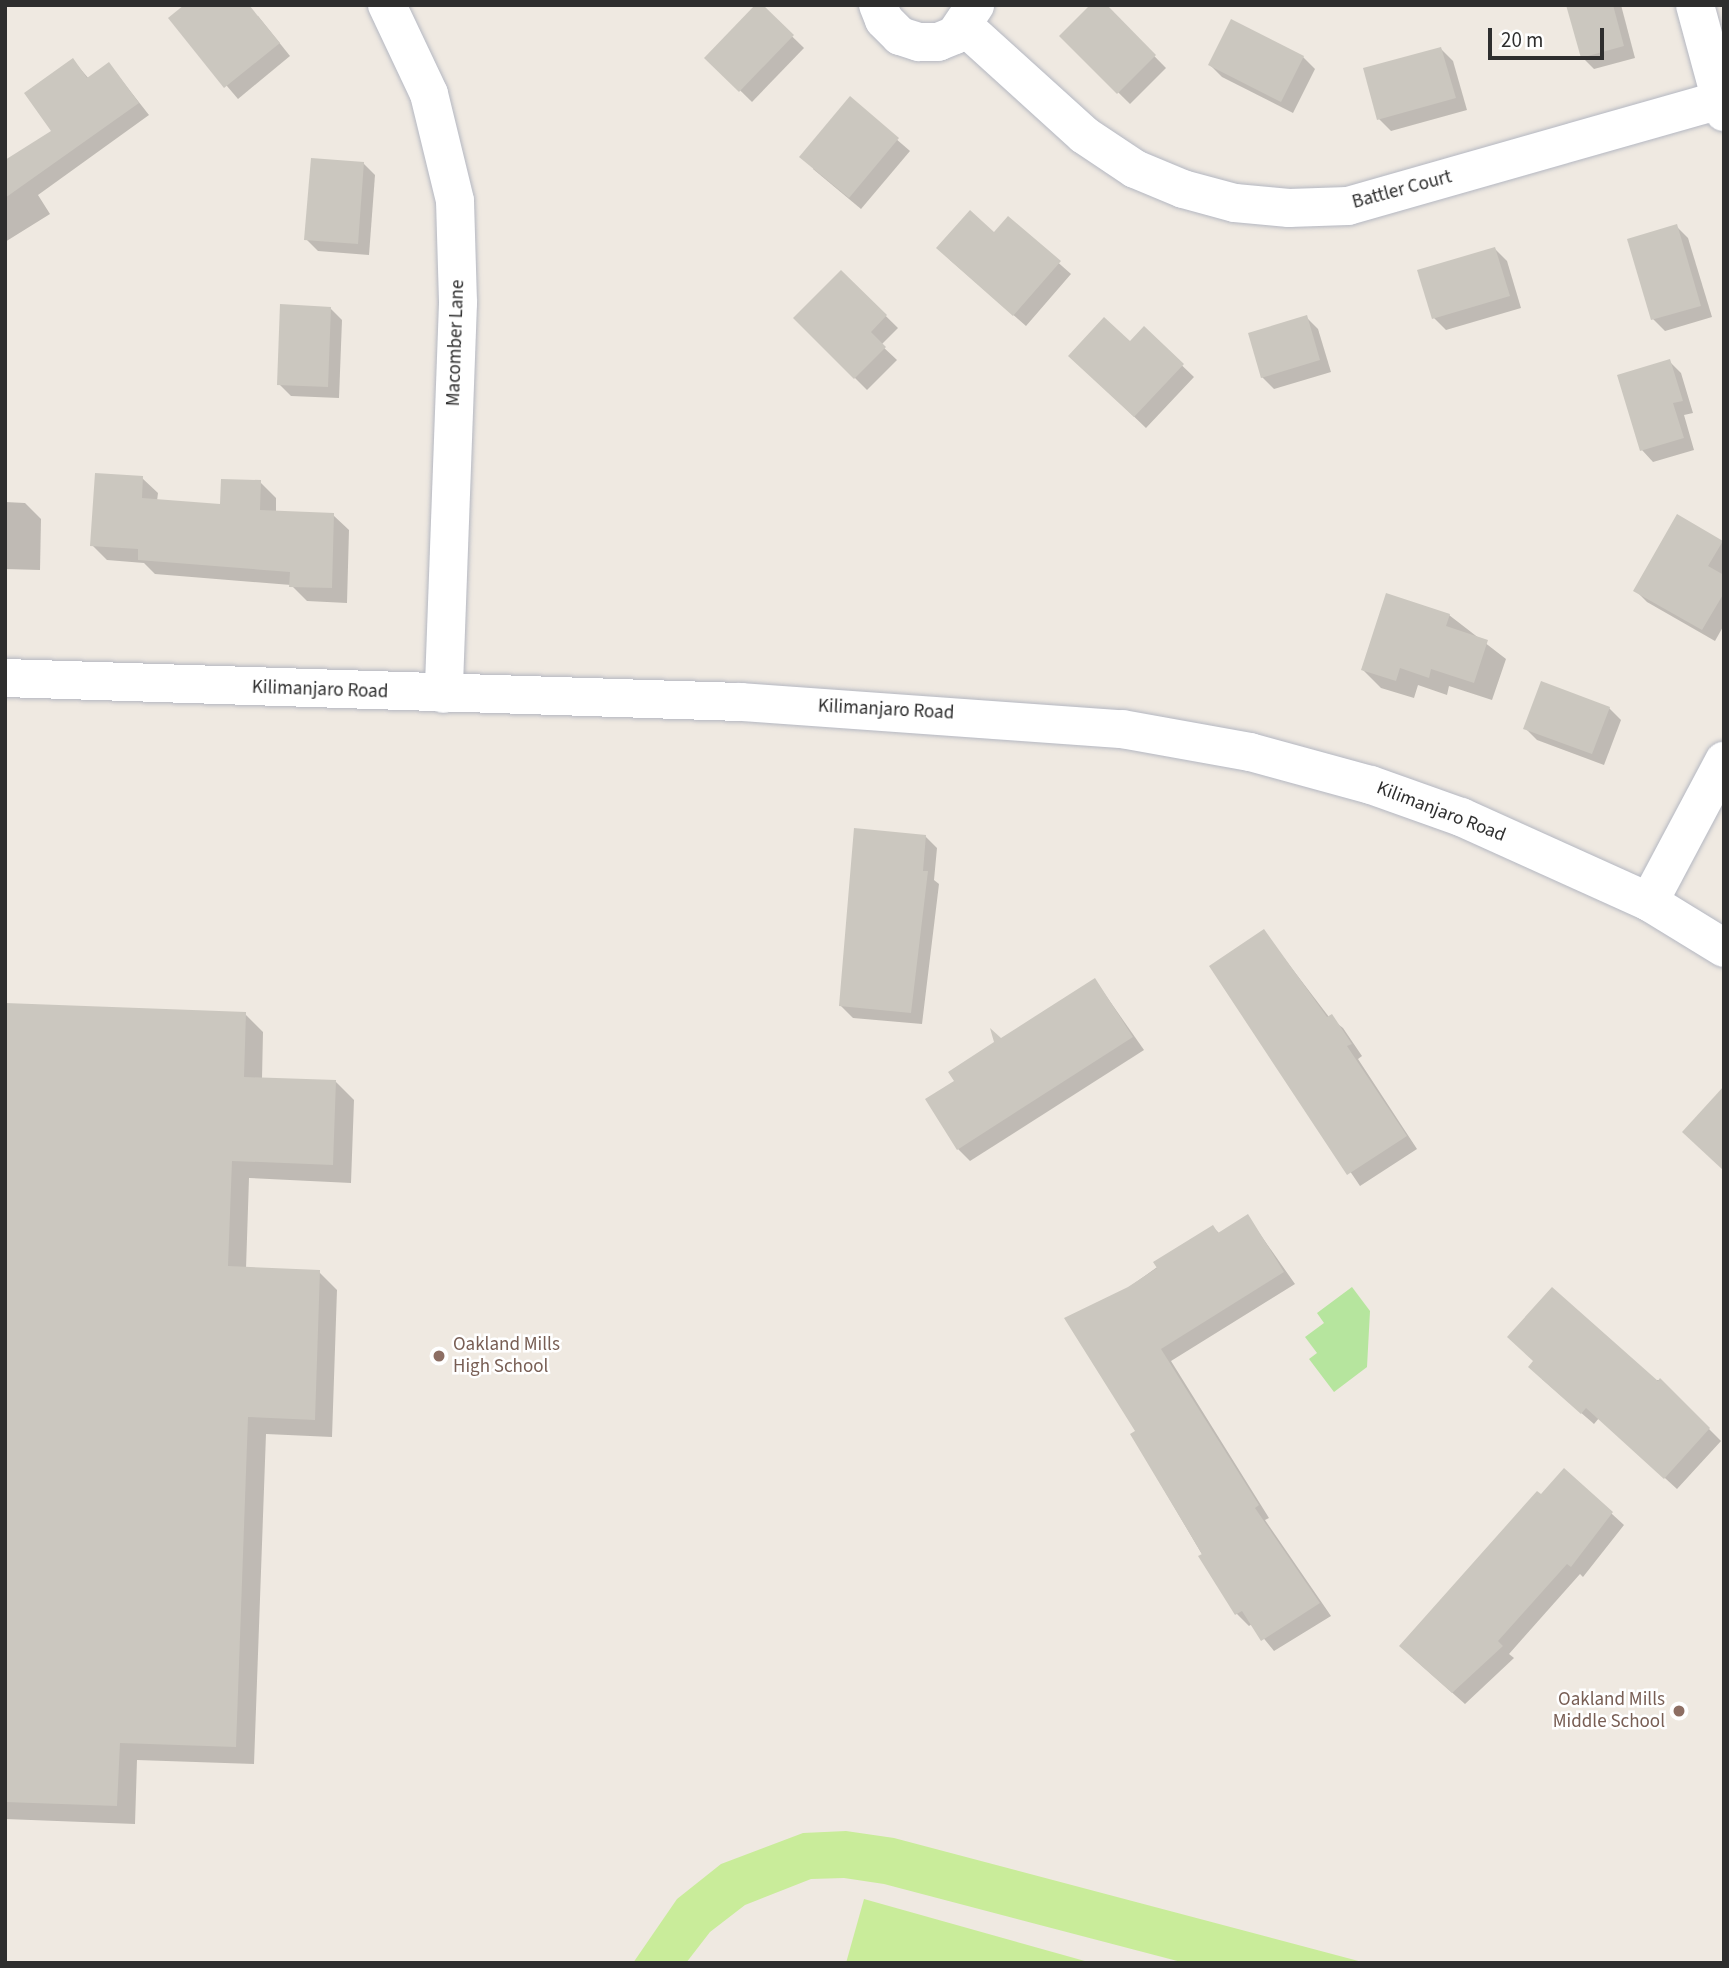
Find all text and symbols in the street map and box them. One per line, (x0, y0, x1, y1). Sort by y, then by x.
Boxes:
scale bar (1491, 14, 1606, 58)
text: 20 m (1501, 25, 1543, 55)
street label: Battler Court (1350, 166, 1454, 214)
street label: Macomber Lane (442, 279, 470, 407)
street label: Kilimanjaro Road (251, 676, 389, 704)
street label: Kilimanjaro Road (817, 695, 955, 725)
street label: Kilimanjaro Road (1373, 777, 1509, 847)
place label: Oakland Mills High School (453, 1334, 560, 1378)
marker: Oakland Mills High School (431, 1348, 447, 1364)
place label: Oakland Mills Middle School (1553, 1689, 1665, 1733)
marker: Oakland Mills Middle School (1671, 1703, 1687, 1719)

